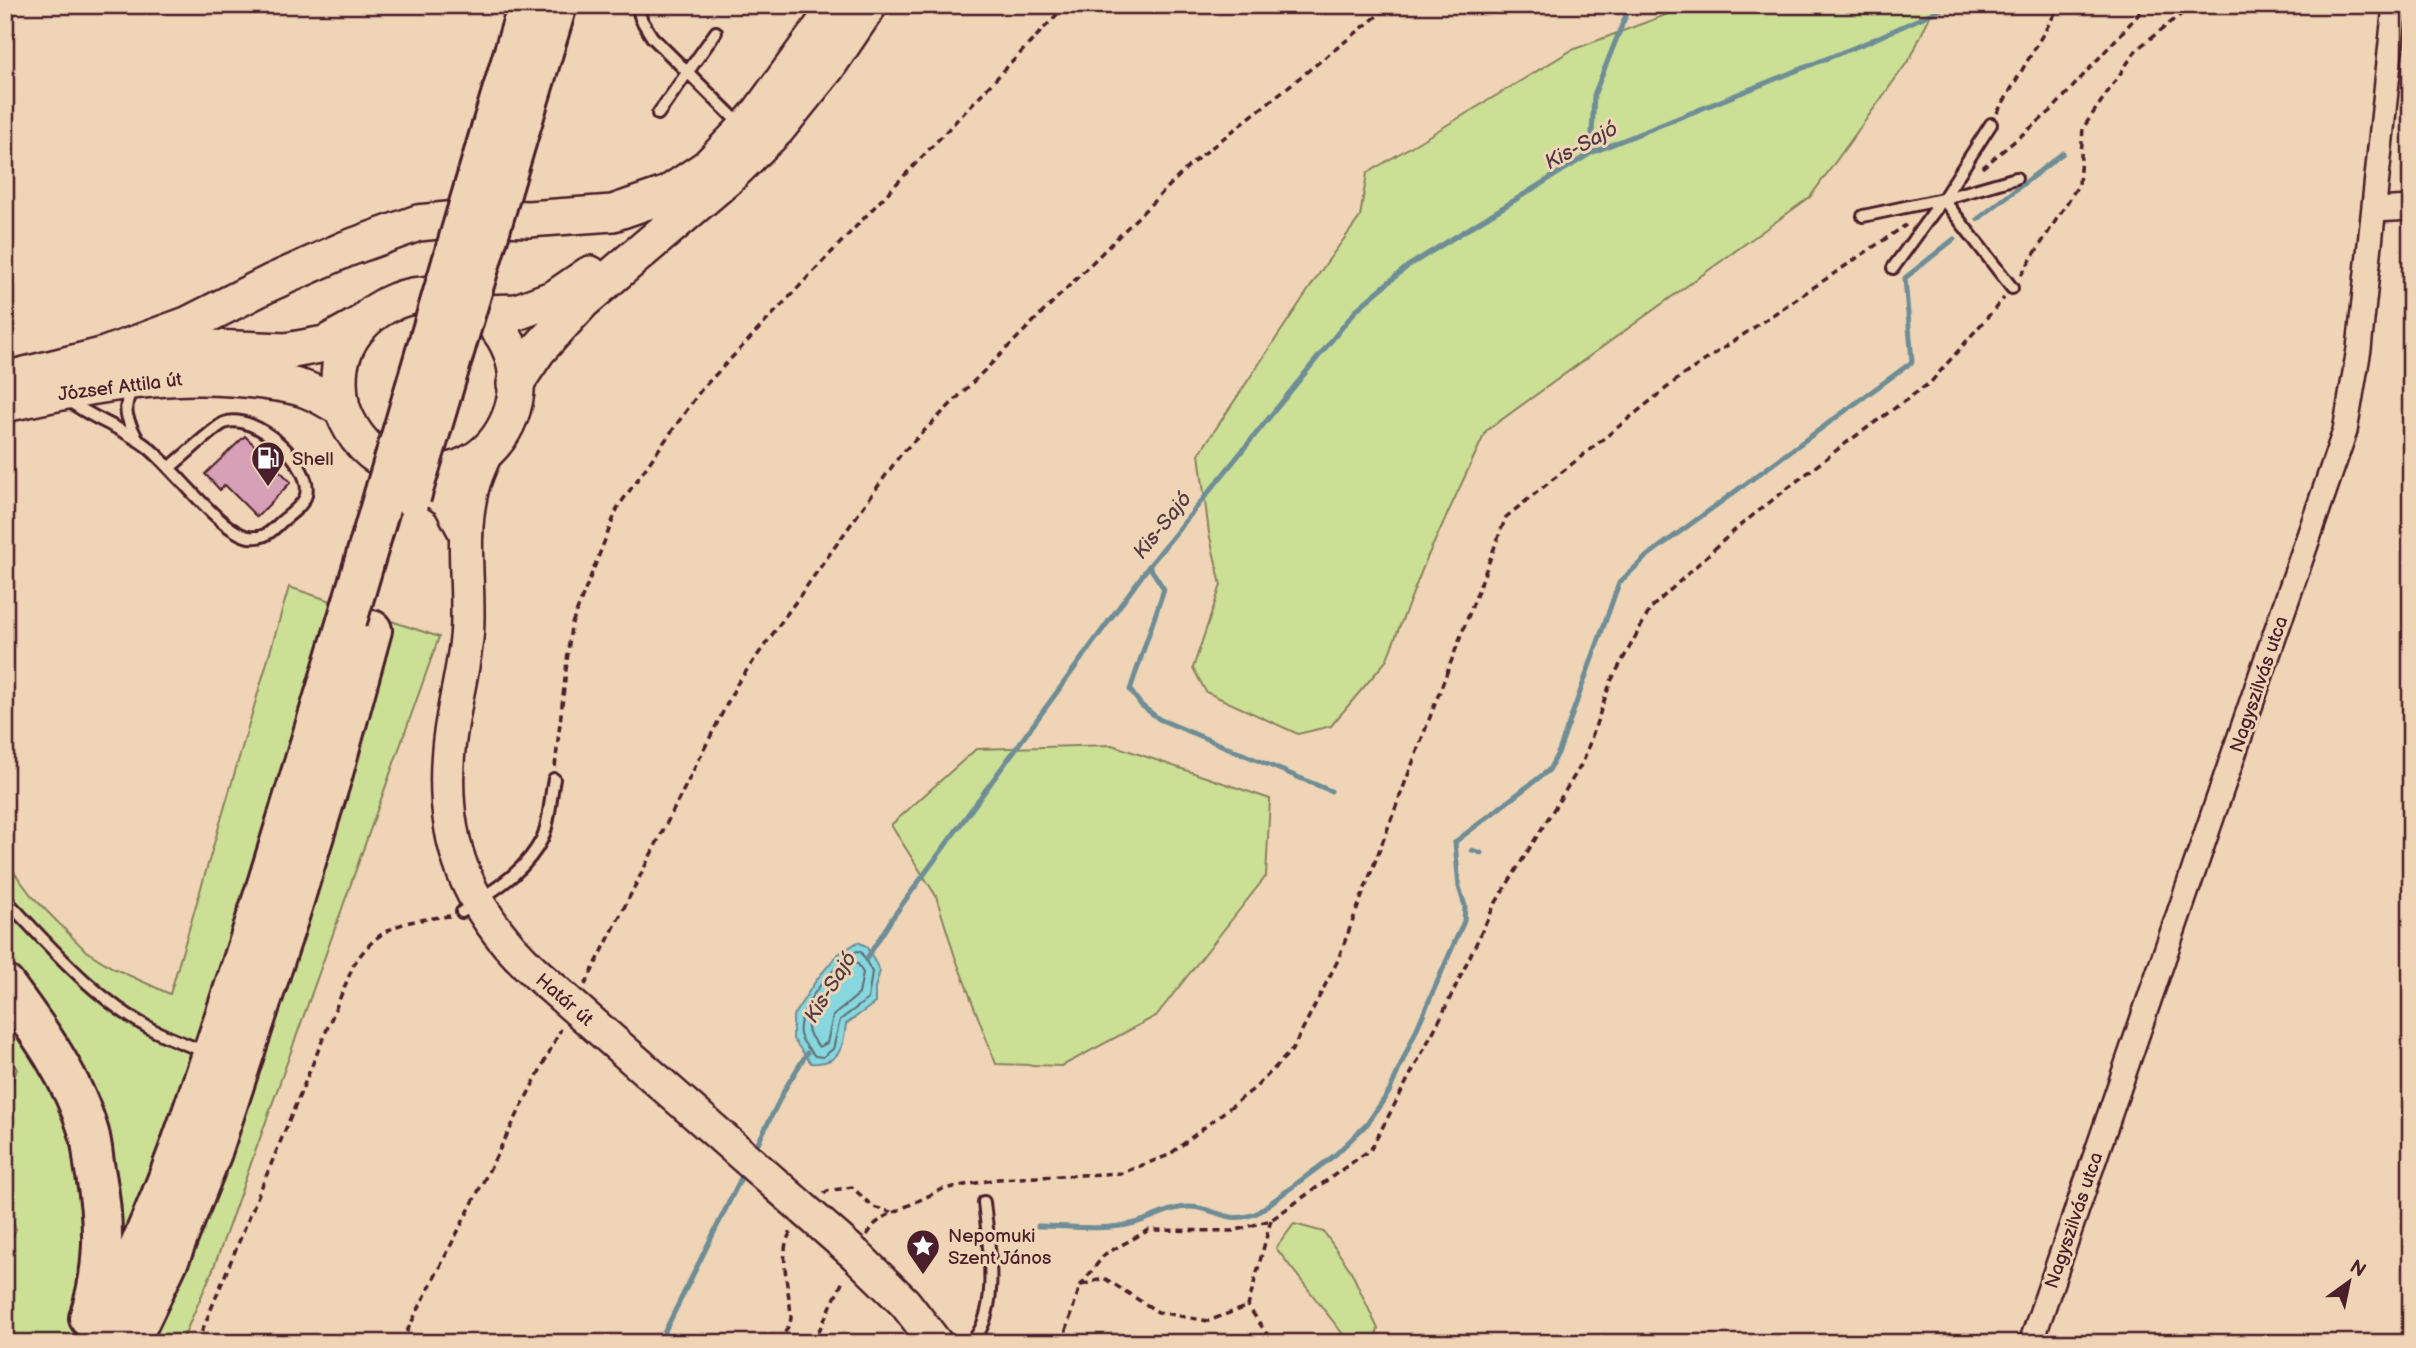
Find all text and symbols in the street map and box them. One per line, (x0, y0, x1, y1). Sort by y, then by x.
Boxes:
water label: Kis-Sajó (1540, 116, 1622, 175)
street label: József Attila út (57, 368, 184, 407)
fuel station icon: Shell (249, 439, 287, 488)
place label: Shell (292, 448, 334, 471)
water label: Kis-Sajó (1128, 487, 1197, 564)
street label: Nagyszilvás utca (2225, 613, 2293, 756)
water label: Kis-Sajó (799, 947, 862, 1027)
street label: Határ út (530, 969, 598, 1032)
street label: Nagyszilvás utca (2040, 1149, 2108, 1292)
place label: Nepomuki Szent János (948, 1225, 1051, 1270)
place icon: Nepomuki Szent János (904, 1227, 942, 1276)
north arrow (2314, 1246, 2384, 1316)
text: N (2345, 1255, 2370, 1283)

